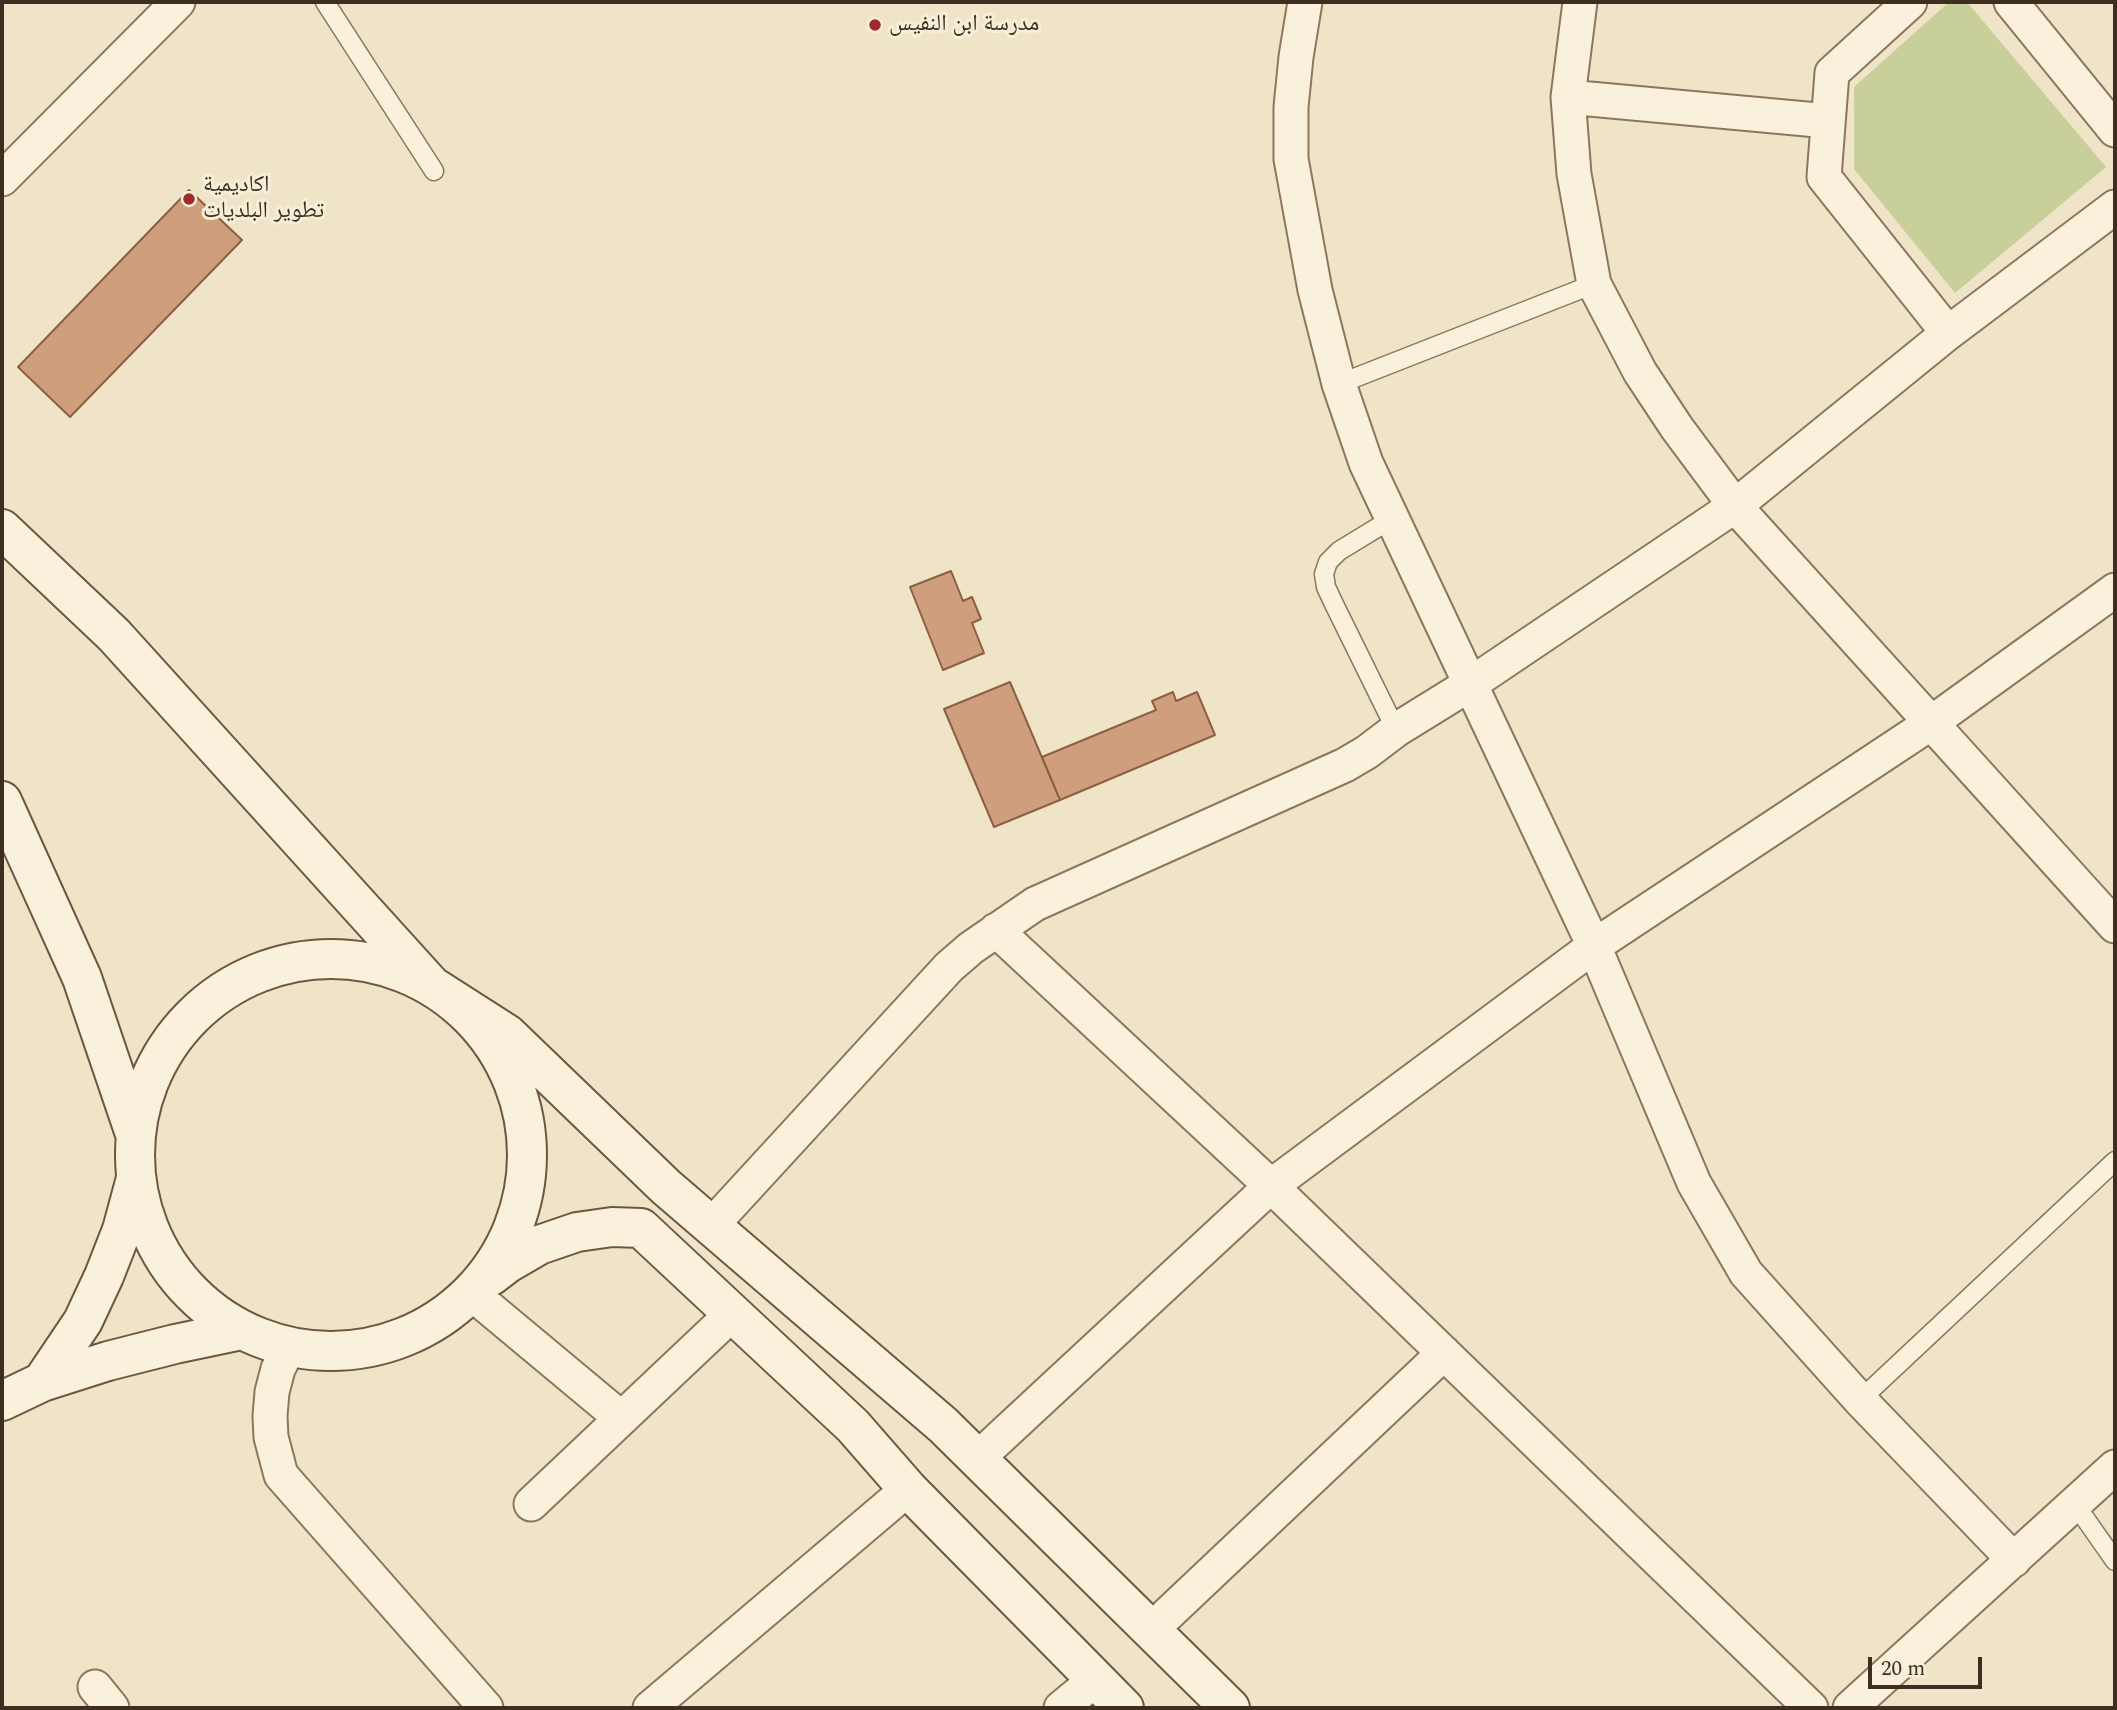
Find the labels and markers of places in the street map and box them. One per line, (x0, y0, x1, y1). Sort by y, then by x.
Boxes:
place label: مدرسة ابن النفيس (889, 11, 1039, 39)
marker: مدرسة ابن النفيس (867, 17, 883, 33)
place label: اكاديمية تطوير البلديات (203, 172, 324, 226)
marker: اكاديمية تطوير البلديات (181, 191, 197, 207)

